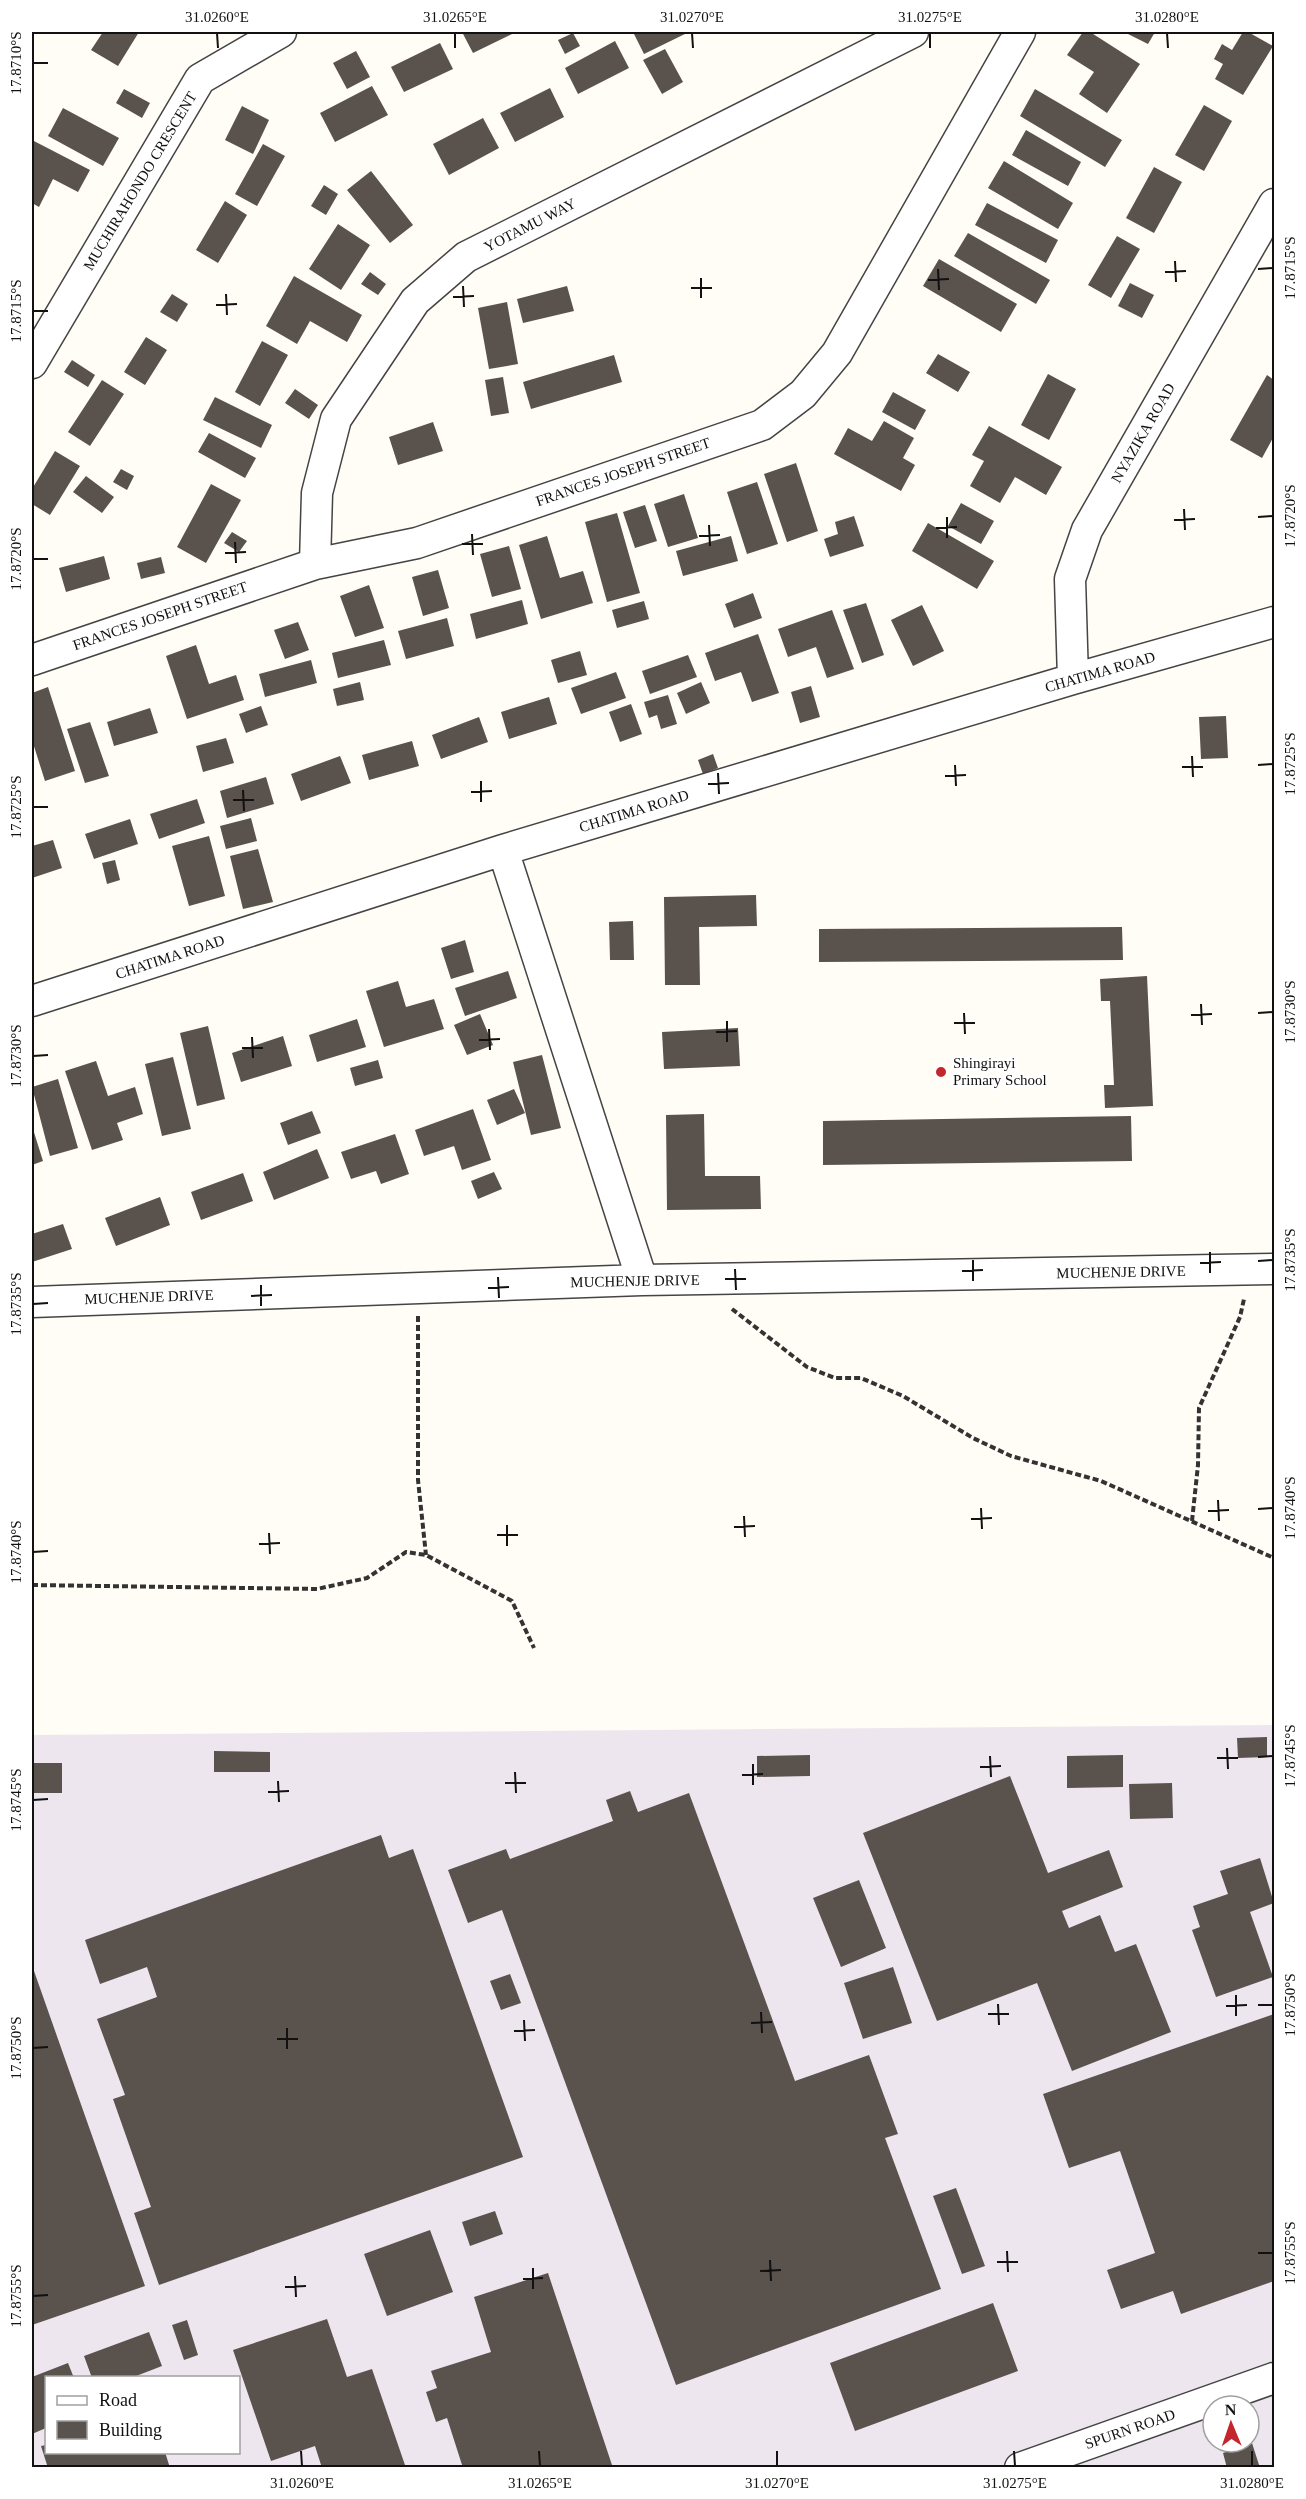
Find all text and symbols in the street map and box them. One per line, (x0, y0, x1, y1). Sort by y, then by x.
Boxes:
text: 31.0260°E (185, 9, 249, 25)
text: 31.0265°E (423, 9, 487, 25)
text: 31.0270°E (660, 9, 724, 25)
text: 31.0275°E (898, 9, 962, 25)
text: 31.0280°E (1135, 9, 1199, 25)
text: 17.8710°S (8, 31, 24, 95)
street label: MUCHIRAHONDO CRESCENT (80, 89, 200, 273)
street label: YOTAMU WAY (481, 195, 579, 255)
text: 17.8715°S (1282, 236, 1298, 300)
text: 17.8715°S (8, 279, 24, 343)
street label: NYAZIKA ROAD (1108, 380, 1178, 486)
street label: FRANCES JOSEPH STREET (534, 435, 712, 509)
text: 17.8720°S (1282, 484, 1298, 548)
text: 17.8720°S (8, 527, 24, 591)
street label: FRANCES JOSEPH STREET (71, 579, 249, 653)
street label: CHATIMA ROAD (1043, 649, 1157, 695)
text: 17.8725°S (1282, 732, 1298, 796)
text: 17.8725°S (8, 775, 24, 839)
street label: CHATIMA ROAD (577, 787, 691, 835)
street label: CHATIMA ROAD (113, 932, 227, 982)
text: 17.8730°S (1282, 980, 1298, 1044)
text: 17.8730°S (8, 1024, 24, 1088)
place label: Shingirayi Primary School (953, 1055, 1047, 1088)
marker: Shingirayi Primary School (934, 1065, 948, 1079)
text: 17.8735°S (1282, 1228, 1298, 1292)
street label: MUCHENJE DRIVE (1056, 1263, 1186, 1281)
text: 17.8735°S (8, 1272, 24, 1336)
street label: MUCHENJE DRIVE (570, 1272, 700, 1290)
street label: MUCHENJE DRIVE (84, 1287, 214, 1307)
text: 17.8740°S (1282, 1476, 1298, 1540)
text: 17.8740°S (8, 1520, 24, 1584)
text: 17.8745°S (1282, 1724, 1298, 1788)
text: 17.8745°S (8, 1768, 24, 1832)
text: 17.8750°S (1282, 1973, 1298, 2037)
text: 17.8750°S (8, 2016, 24, 2080)
text: 17.8755°S (1282, 2221, 1298, 2285)
text: 17.8755°S (8, 2264, 24, 2328)
legend (45, 2376, 240, 2454)
text: Road (99, 2390, 137, 2410)
north arrow (1201, 2394, 1261, 2454)
text: N (1224, 2401, 1237, 2418)
street label: SPURN ROAD (1083, 2406, 1177, 2452)
text: Building (99, 2420, 162, 2440)
text: 31.0260°E (270, 2475, 334, 2491)
text: 31.0265°E (508, 2475, 572, 2491)
text: 31.0270°E (745, 2475, 809, 2491)
text: 31.0275°E (983, 2475, 1047, 2491)
text: 31.0280°E (1220, 2475, 1284, 2491)

